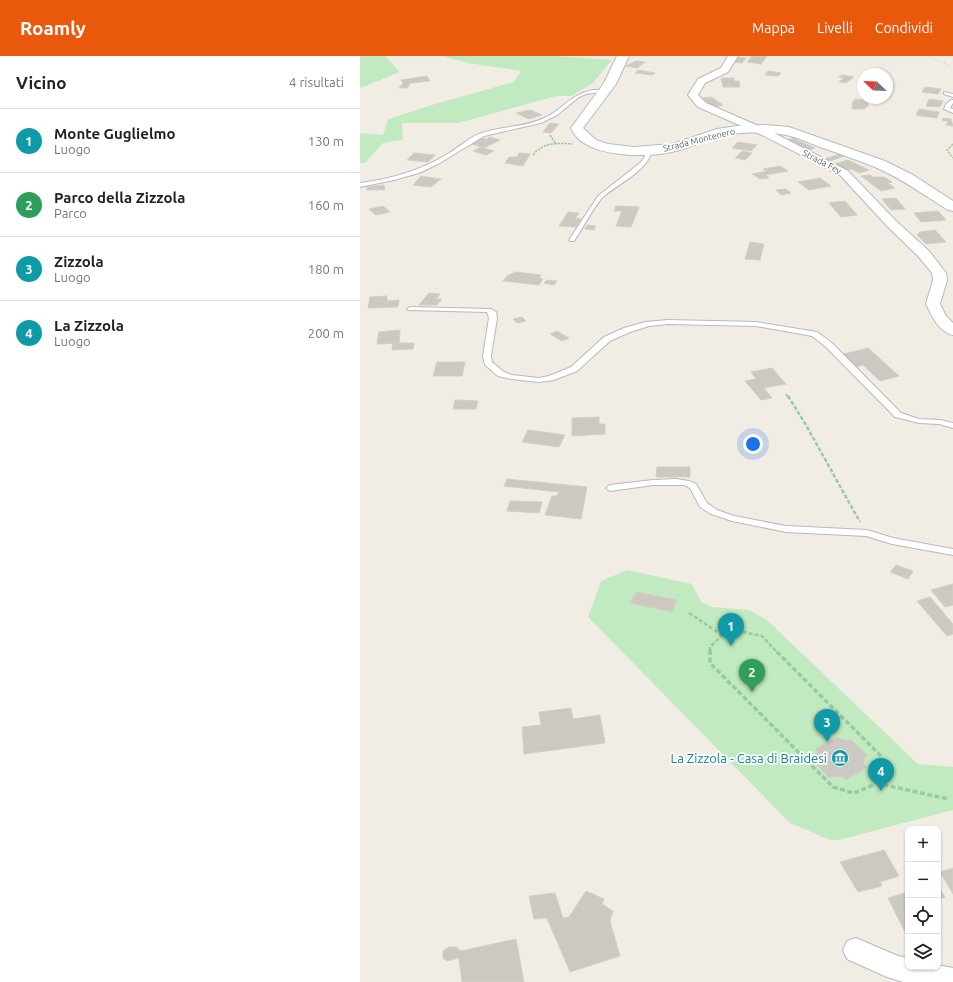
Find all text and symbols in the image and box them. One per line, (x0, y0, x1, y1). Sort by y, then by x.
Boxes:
text: Roamly (20, 17, 86, 39)
text: Mappa (752, 20, 795, 36)
text: Livelli (817, 20, 853, 36)
text: Condividi (875, 20, 933, 36)
north arrow (857, 68, 893, 104)
text: Vicino (16, 73, 66, 92)
text: 4 risultati (289, 75, 344, 89)
text: Monte Guglielmo (54, 125, 175, 142)
street label: Strada Montenero (662, 126, 736, 154)
text: 1 (25, 134, 33, 148)
text: 130 m (308, 134, 344, 148)
text: Luogo (54, 142, 91, 156)
street label: Strada Fey (801, 148, 844, 176)
text: Parco della Zizzola (54, 189, 185, 206)
text: 2 (25, 198, 33, 212)
text: 160 m (308, 198, 344, 212)
text: Parco (54, 206, 87, 220)
text: Zizzola (54, 253, 104, 270)
text: 3 (25, 262, 33, 276)
text: 180 m (308, 262, 344, 276)
text: Luogo (54, 270, 91, 284)
text: La Zizzola (54, 317, 124, 334)
text: 4 (25, 326, 33, 340)
text: 200 m (308, 326, 344, 340)
text: Luogo (54, 334, 91, 348)
your location (743, 434, 763, 454)
pin: 1 (718, 613, 744, 646)
pin: 2 (739, 659, 765, 692)
pin: 3 (814, 709, 840, 742)
museum icon: La Zizzola - Casa di Braidesi (830, 748, 850, 768)
place label: La Zizzola - Casa di Braidesi (671, 751, 827, 765)
pin: 4 (868, 758, 894, 791)
map controls (905, 826, 941, 970)
button: + (905, 826, 941, 862)
button: − (905, 862, 941, 898)
button: locate (905, 898, 941, 934)
button: layers (905, 934, 941, 970)

